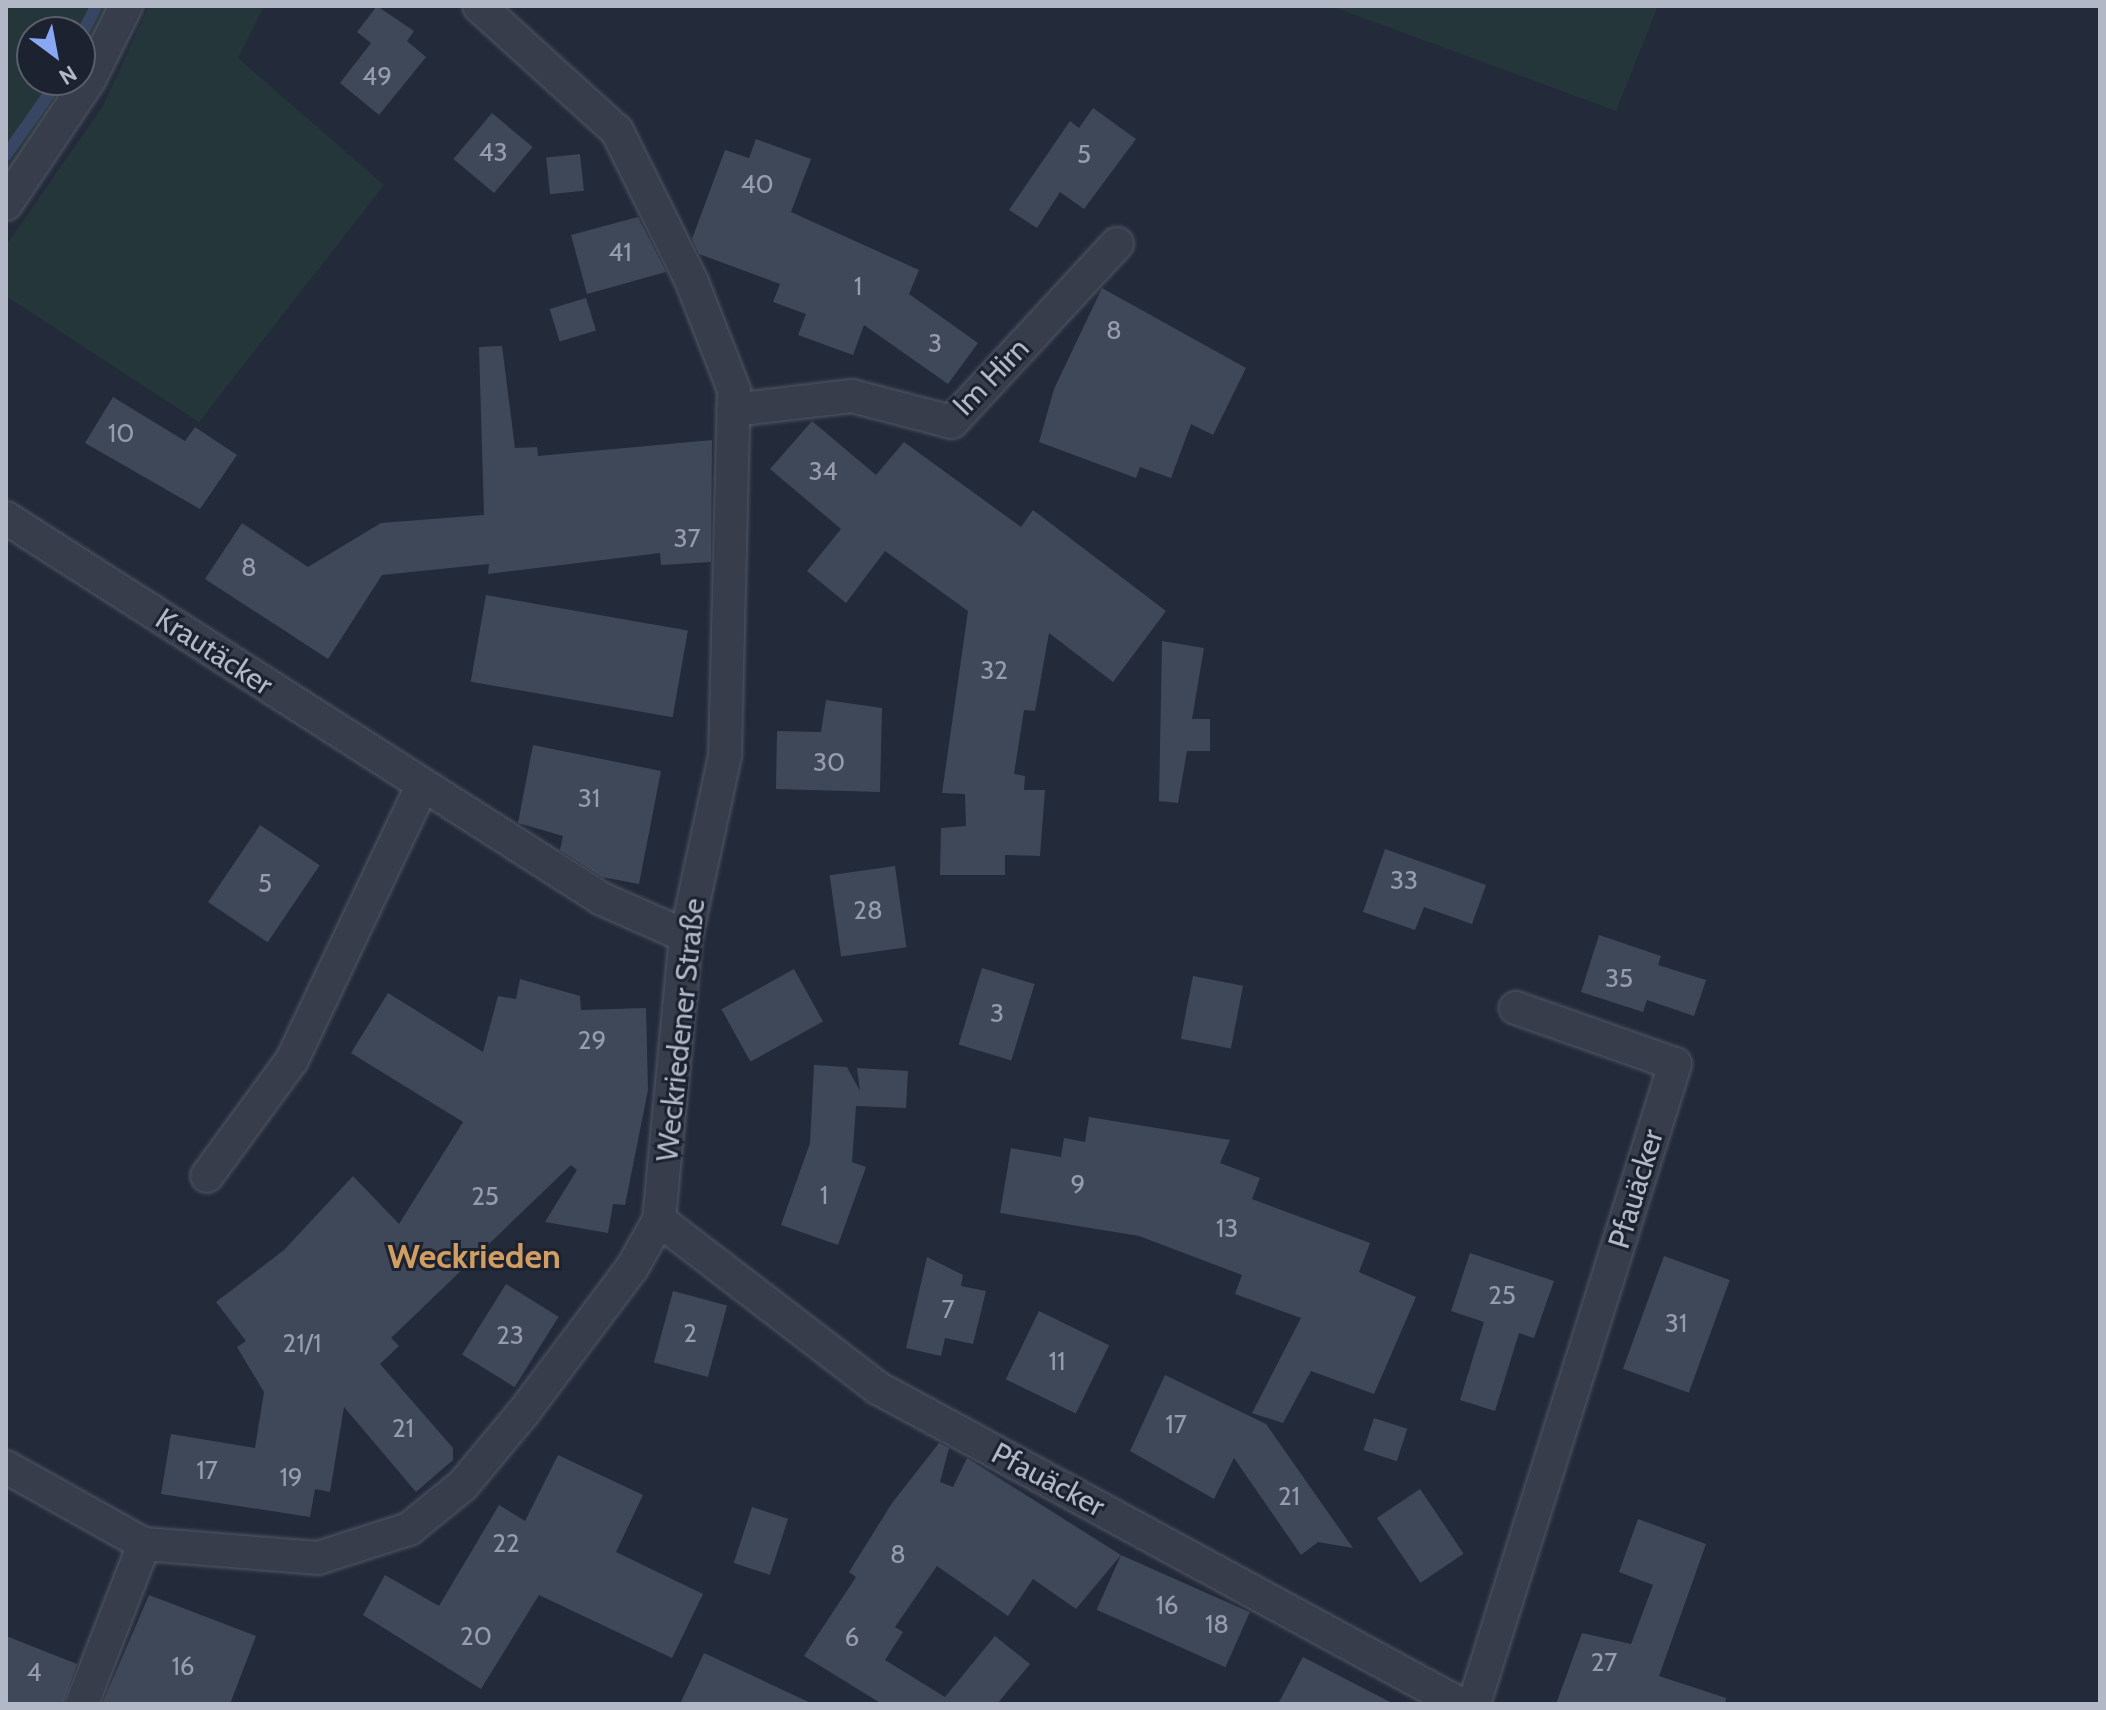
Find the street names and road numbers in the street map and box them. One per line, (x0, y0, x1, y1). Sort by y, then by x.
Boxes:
street label: Im Hirn (945, 331, 1037, 423)
street label: Krautäcker (149, 601, 279, 703)
street label: Weckriedener Straße (649, 897, 713, 1163)
street label: Pfauäcker (1601, 1125, 1671, 1253)
street label: Pfauäcker (985, 1435, 1111, 1525)

